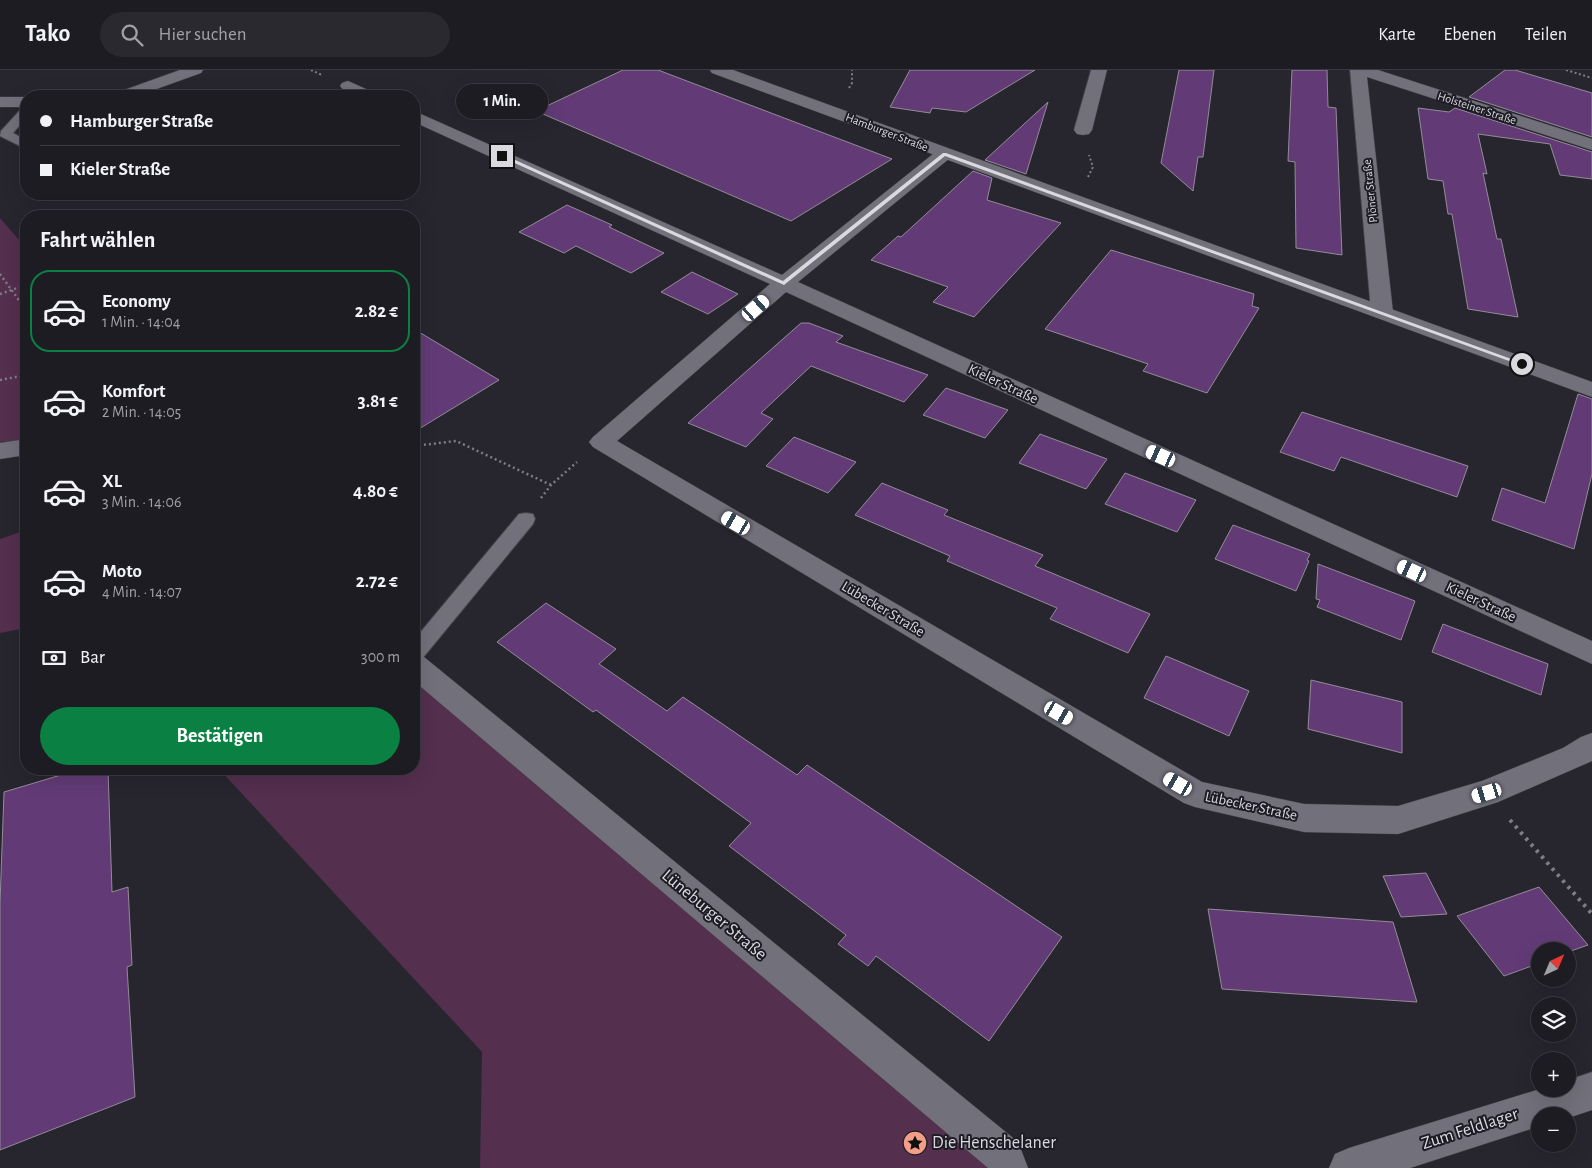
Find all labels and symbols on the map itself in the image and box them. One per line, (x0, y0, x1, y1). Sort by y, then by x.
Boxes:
callout: 1 Min. (456, 83, 548, 118)
street label: Holsteiner Straße (1436, 90, 1518, 126)
street label: Hamburger Straße (844, 111, 930, 153)
route end (491, 145, 513, 167)
street label: Plöner Straße (1361, 159, 1379, 223)
car (739, 292, 772, 324)
route start (1511, 353, 1533, 375)
street label: Kieler Straße (966, 361, 1040, 407)
car (1144, 443, 1177, 469)
car (719, 509, 752, 537)
car (1395, 558, 1428, 584)
street label: Lübecker Straße (839, 578, 927, 640)
street label: Kieler Straße (1444, 579, 1518, 625)
car (1042, 699, 1075, 727)
car (1161, 770, 1194, 798)
car (1470, 781, 1503, 805)
street label: Lübecker Straße (1204, 789, 1299, 823)
street label: Lüneburger Straße (658, 866, 770, 964)
north arrow (1531, 942, 1576, 988)
street label: Zum Feldlager (1419, 1105, 1521, 1153)
place icon: Die Henschelaner (902, 1130, 928, 1156)
place label: Die Henschelaner (932, 1134, 1056, 1152)

